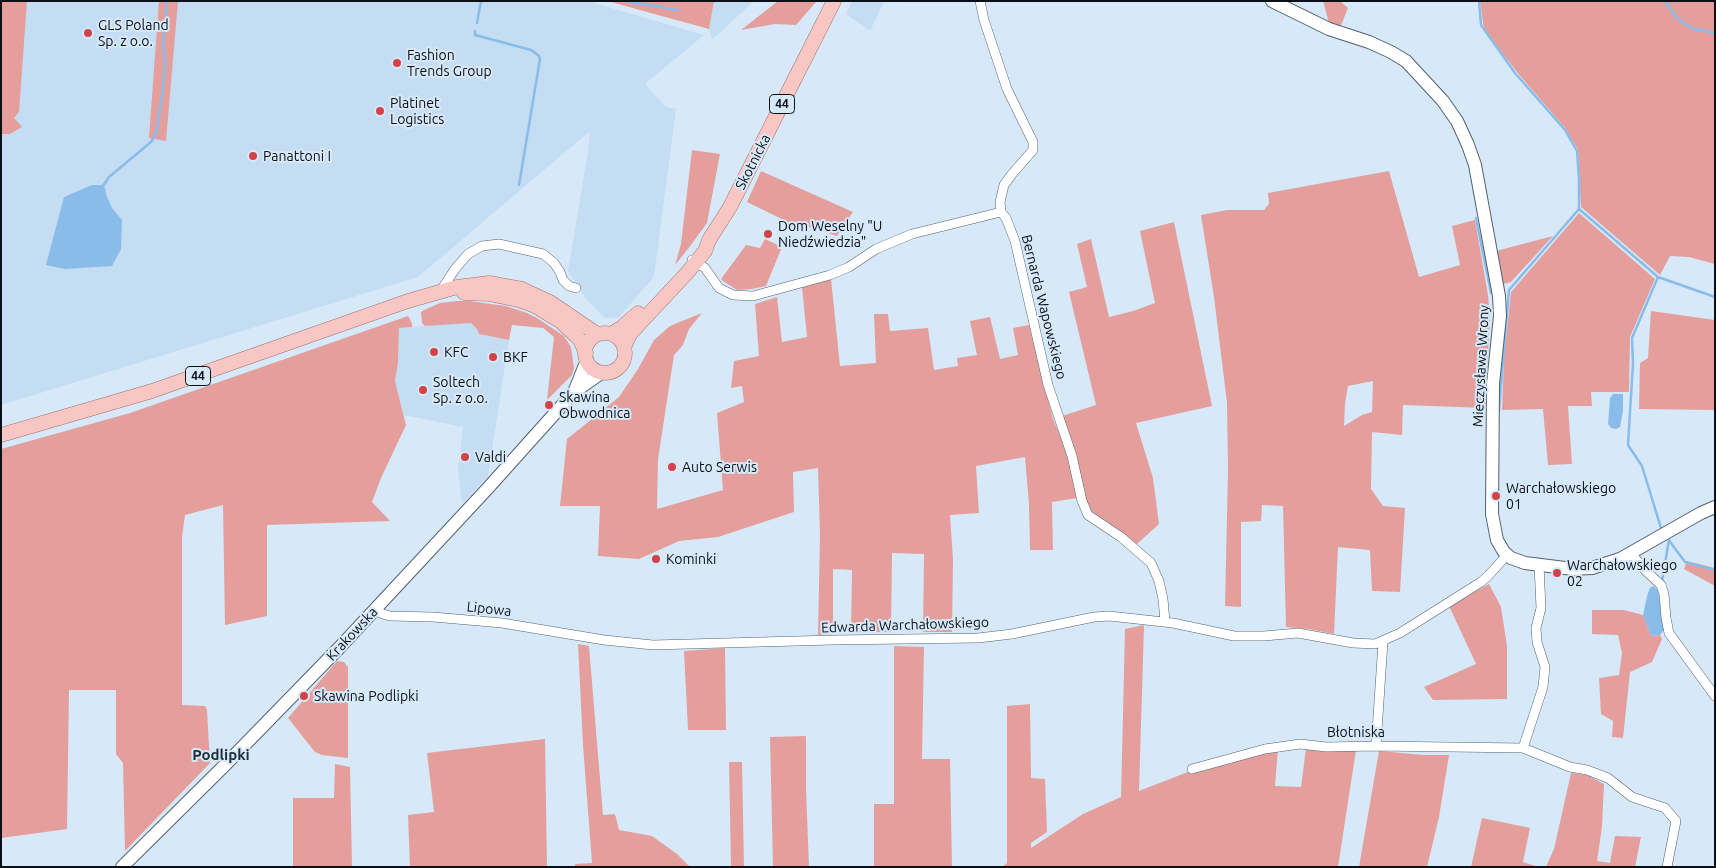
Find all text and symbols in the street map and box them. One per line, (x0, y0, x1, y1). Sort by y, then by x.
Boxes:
place label: GLS Poland Sp. z o.o. (98, 17, 169, 49)
marker: GLS Poland Sp. z o.o. (82, 27, 94, 39)
place label: Fashion Trends Group (407, 47, 492, 80)
marker: Fashion Trends Group (391, 57, 403, 69)
place label: Platinet Logistics (390, 95, 444, 128)
road number: 44 (770, 95, 794, 114)
marker: Platinet Logistics (374, 105, 386, 117)
street label: Skotnicka (732, 131, 774, 193)
place label: Panattoni I (263, 148, 331, 164)
marker: Panattoni I (247, 150, 259, 162)
place label: Dom Weselny "U Niedźwiedzia" (778, 218, 882, 250)
marker: Dom Weselny "U Niedźwiedzia" (762, 228, 774, 240)
street label: Bernarda Wapowskiego (1018, 233, 1070, 381)
street label: Mieczysława Wrony (1469, 305, 1493, 427)
place label: KFC (444, 344, 468, 360)
marker: KFC (428, 346, 440, 358)
place label: BKF (503, 349, 528, 365)
marker: BKF (487, 351, 499, 363)
road number: 44 (186, 366, 210, 386)
place label: Soltech Sp. z o.o. (433, 374, 488, 407)
marker: Soltech Sp. z o.o. (417, 384, 429, 396)
place label: Skawina Obwodnica (559, 389, 630, 422)
marker: Skawina Obwodnica (543, 399, 555, 411)
place label: Valdi (475, 449, 506, 465)
marker: Valdi (459, 451, 471, 463)
place label: Auto Serwis (682, 459, 757, 475)
marker: Auto Serwis (666, 461, 678, 473)
place label: Warchałowskiego 01 (1506, 480, 1616, 512)
marker: Warchałowskiego 01 (1490, 490, 1502, 502)
place label: Kominki (666, 551, 716, 567)
marker: Kominki (650, 553, 662, 565)
place label: Warchałowskiego 02 (1567, 557, 1677, 590)
marker: Warchałowskiego 02 (1551, 567, 1563, 579)
street label: Lipowa (466, 598, 512, 620)
street label: Krakowska (323, 604, 381, 664)
street label: Edwarda Warchałowskiego (821, 614, 989, 636)
place label: Skawina Podlipki (314, 688, 419, 704)
marker: Skawina Podlipki (298, 690, 310, 702)
street label: Błotniska (1327, 724, 1385, 740)
district label: Podlipki (192, 746, 250, 764)

